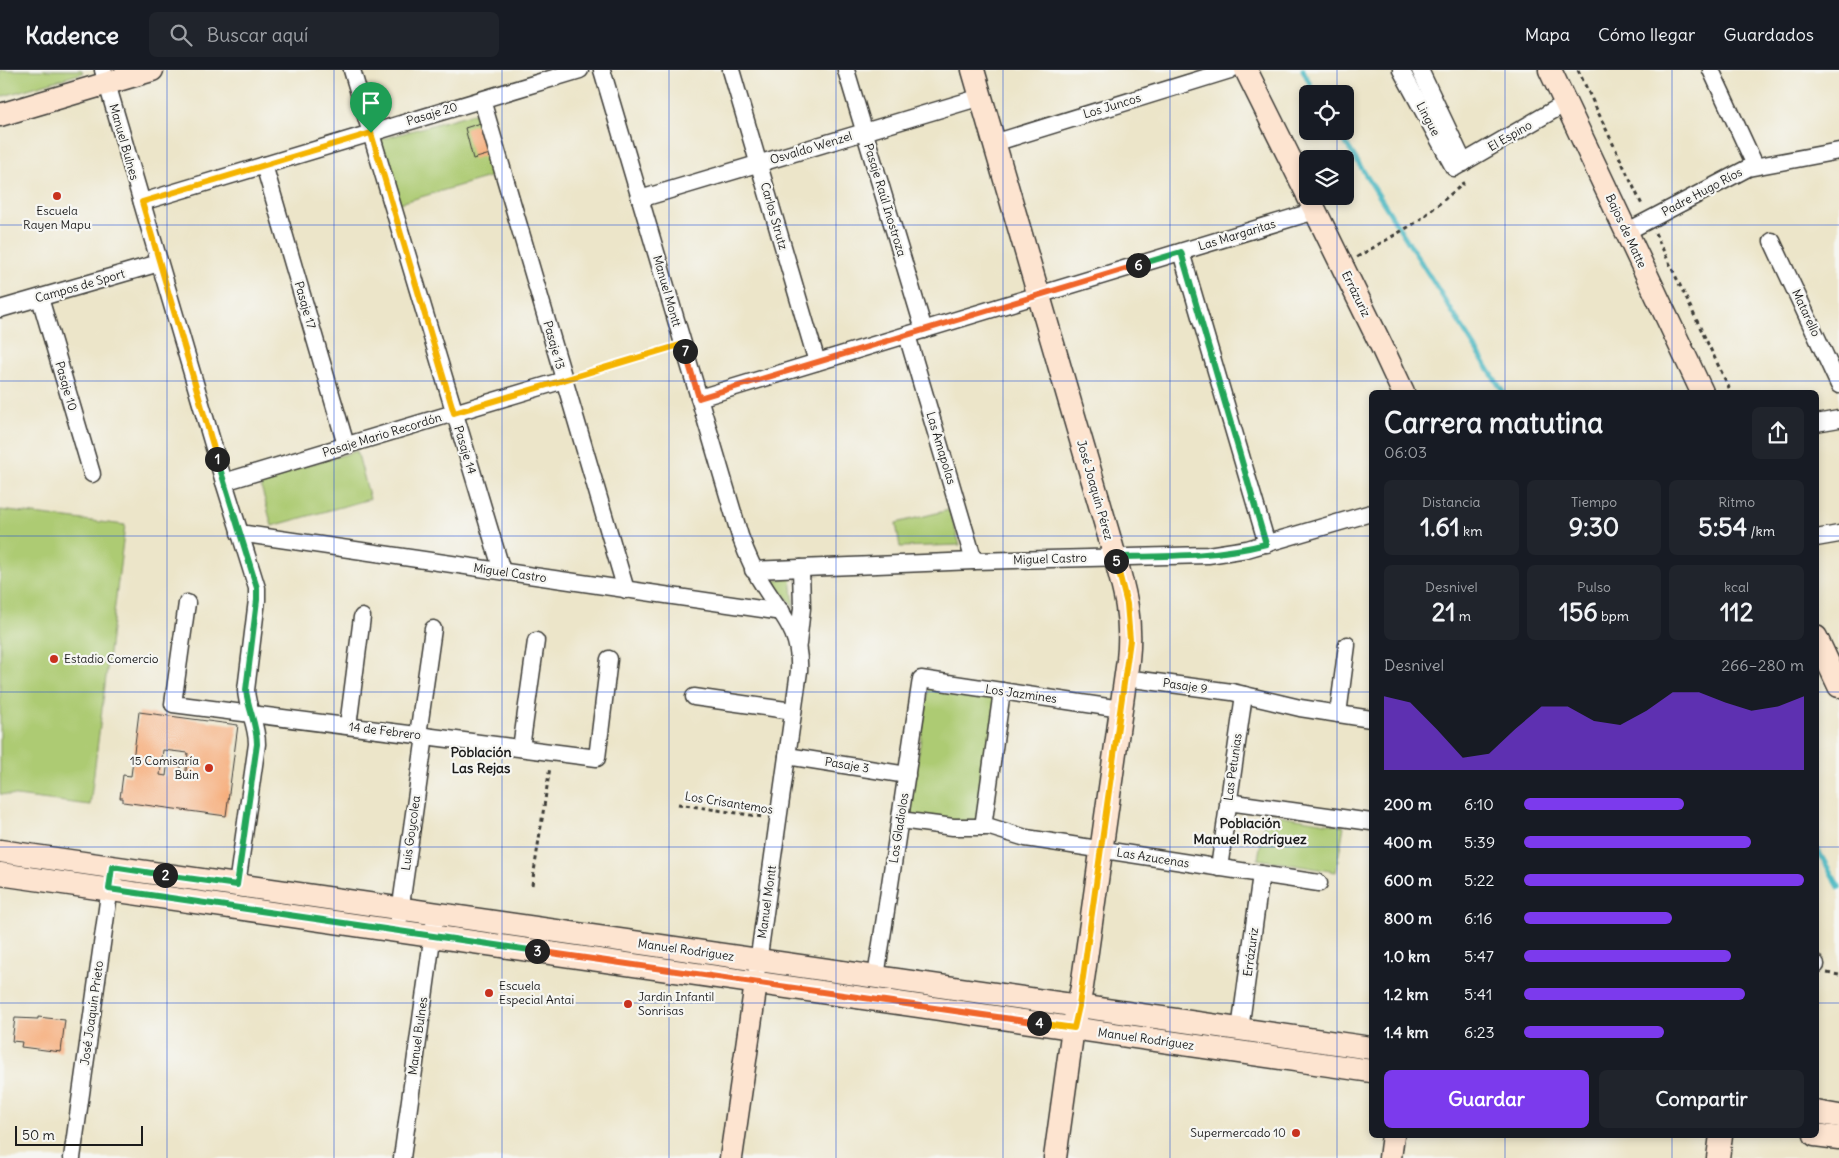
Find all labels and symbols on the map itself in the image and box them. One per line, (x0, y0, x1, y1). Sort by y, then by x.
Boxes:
pin (350, 82, 392, 133)
street label: Los Juncos (1081, 90, 1143, 121)
street label: Pasaje 20 (405, 99, 459, 128)
street label: Lingue (1413, 99, 1444, 138)
street label: Manuel Bulnes (106, 102, 143, 182)
street label: El Espino (1485, 117, 1535, 154)
street label: Osvaldo Wenzel (768, 128, 854, 167)
street label: Pasaje Raúl Inostroza (861, 142, 910, 258)
street label: Padre Hugo Ríos (1659, 164, 1745, 219)
street label: Carlos Strutz (758, 180, 791, 252)
marker: Escuela Rayen Mapu (51, 190, 63, 202)
street label: Bajos de Matte (1603, 192, 1650, 270)
place label: Escuela Rayen Mapu (23, 203, 91, 232)
street label: Las Margaritas (1196, 216, 1277, 253)
pin: 6 (1126, 252, 1150, 278)
street label: Manuel Montt (650, 253, 685, 328)
street label: Campos de Sport (33, 266, 126, 305)
street label: Errázuriz (1339, 268, 1374, 320)
street label: Pasaje 17 (292, 279, 319, 330)
street label: Matarello (1789, 287, 1824, 339)
street label: Pasaje 13 (540, 319, 569, 371)
pin: 7 (672, 338, 698, 364)
street label: Pasaje 10 (52, 359, 81, 412)
street label: Pasaje Mario Recordón (320, 409, 443, 460)
street label: Las Amapolas (923, 410, 960, 486)
street label: Pasaje 14 (451, 424, 480, 476)
street label: José Joaquín Pérez (1074, 438, 1117, 542)
pin: 1 (204, 446, 230, 472)
pin: 5 (1104, 548, 1128, 574)
street label: Miguel Castro (1013, 550, 1087, 567)
street label: Miguel Castro (473, 560, 548, 585)
place label: Estadio Comercio (64, 651, 159, 666)
marker: Estadio Comercio (48, 653, 60, 665)
street label: Pasaje 9 (1162, 675, 1208, 696)
street label: Los Jazmines (984, 681, 1058, 706)
street label: 14 de Febrero (348, 719, 422, 742)
street label: Las Petunias (1220, 732, 1245, 802)
district label: Población Las Rejas (450, 743, 512, 777)
place label: 15 Comisaría Buin (130, 753, 199, 782)
street label: Pasaje 3 (824, 754, 871, 775)
marker: 15 Comisaría Buin (203, 762, 215, 774)
street label: Los Crisantemos (684, 788, 774, 817)
street label: Los Gladiolos (886, 792, 911, 864)
street label: Luis Goycolea (398, 794, 423, 871)
district label: Población Manuel Rodríguez (1193, 814, 1307, 848)
street label: Las Azucenas (1116, 844, 1191, 871)
pin: 2 (152, 862, 178, 888)
street label: Manuel Montt (754, 864, 779, 939)
street label: Errázuriz (1240, 926, 1261, 978)
street label: Manuel Rodríguez (637, 935, 735, 964)
pin: 3 (524, 938, 550, 964)
street label: José Joaquín Prieto (77, 959, 106, 1066)
place label: Escuela Especial Antai (499, 978, 574, 1007)
marker: Escuela Especial Antai (483, 987, 495, 999)
place label: Jardin Infantil Sonrisas (638, 989, 714, 1018)
street label: Manuel Bulnes (405, 996, 430, 1076)
marker: Jardin Infantil Sonrisas (622, 998, 634, 1010)
pin: 4 (1026, 1010, 1052, 1036)
street label: Manuel Rodríguez (1097, 1024, 1195, 1053)
scale bar (15, 1123, 142, 1146)
place label: Supermercado 10 (1190, 1125, 1286, 1140)
marker: Supermercado 10 (1290, 1127, 1302, 1139)

